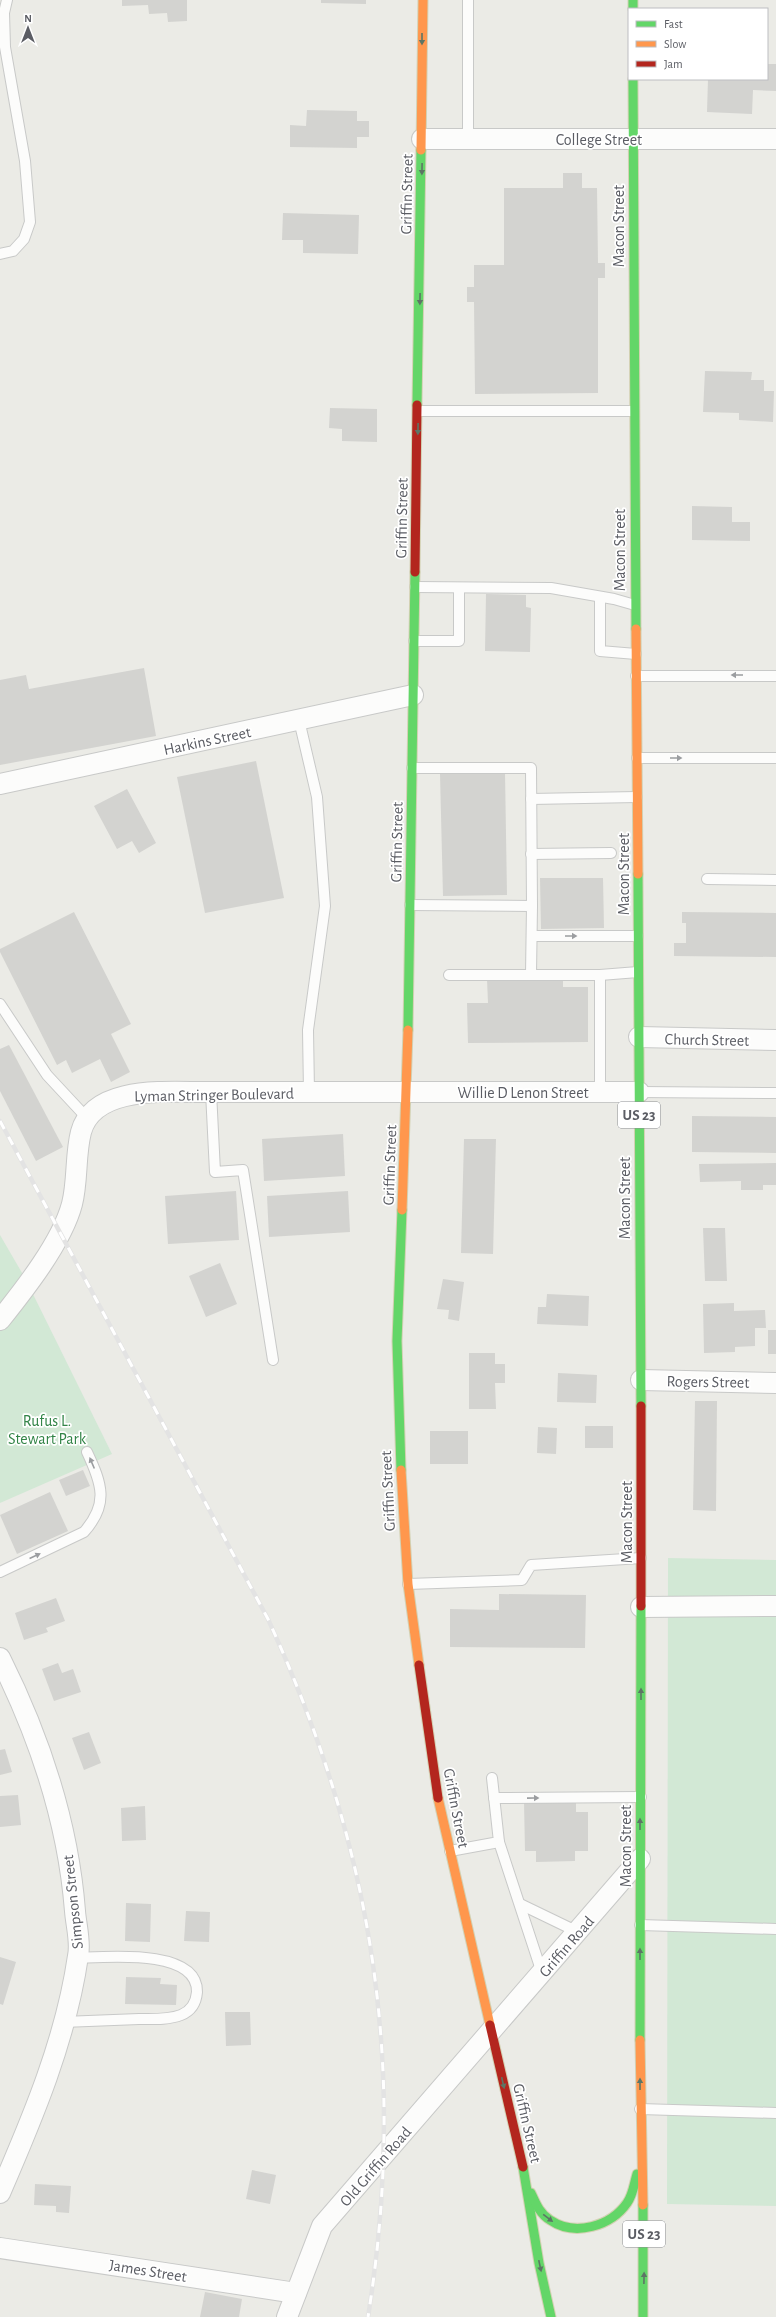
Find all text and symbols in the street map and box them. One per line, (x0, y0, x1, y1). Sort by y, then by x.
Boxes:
north arrow (8, 8, 48, 48)
legend (628, 8, 768, 80)
text: N (24, 13, 32, 24)
text: Fast (664, 18, 683, 30)
one-way arrow (419, 33, 426, 45)
text: Slow (664, 38, 686, 50)
text: Jam (664, 58, 683, 70)
street label: College Street (556, 132, 642, 148)
street label: Griffin Street (398, 154, 416, 234)
one-way arrow (419, 163, 425, 176)
street label: Macon Street (611, 185, 627, 267)
one-way arrow (417, 293, 423, 306)
one-way arrow (415, 423, 421, 436)
street label: Griffin Street (393, 478, 411, 558)
street label: Macon Street (612, 509, 628, 591)
one-way arrow (730, 672, 743, 678)
street label: Harkins Street (162, 724, 252, 758)
one-way arrow (670, 755, 683, 761)
street label: Griffin Street (388, 802, 406, 882)
street label: Macon Street (616, 833, 632, 915)
one-way arrow (565, 933, 578, 939)
street label: Church Street (665, 1031, 749, 1049)
street label: Willie D Lenon Street (457, 1085, 589, 1101)
street label: Lyman Stringer Boulevard (134, 1086, 294, 1105)
road number: US 23 (618, 1102, 660, 1128)
street label: Griffin Street (381, 1124, 399, 1206)
street label: Macon Street (617, 1157, 633, 1239)
street label: Rogers Street (666, 1373, 749, 1391)
park label: Rufus L. Stewart Park (8, 1413, 87, 1447)
street label: Griffin Street (378, 1450, 398, 1532)
one-way arrow (89, 1457, 95, 1468)
street label: Macon Street (619, 1481, 635, 1563)
one-way arrow (30, 1553, 41, 1559)
one-way arrow (638, 1687, 644, 1700)
street label: Griffin Street (440, 1767, 472, 1849)
one-way arrow (527, 1795, 540, 1801)
street label: Macon Street (618, 1805, 634, 1887)
one-way arrow (637, 1817, 643, 1830)
street label: Simpson Street (60, 1854, 86, 1950)
street label: Griffin Road (536, 1913, 597, 1980)
one-way arrow (637, 1947, 643, 1960)
one-way arrow (500, 2076, 506, 2089)
one-way arrow (637, 2077, 643, 2090)
street label: Griffin Street (510, 2082, 544, 2164)
street label: Old Griffin Road (337, 2124, 415, 2210)
one-way arrow (542, 2214, 553, 2222)
road number: US 23 (623, 2221, 665, 2247)
street label: James Street (108, 2257, 188, 2285)
one-way arrow (537, 2259, 543, 2272)
one-way arrow (641, 2271, 647, 2284)

